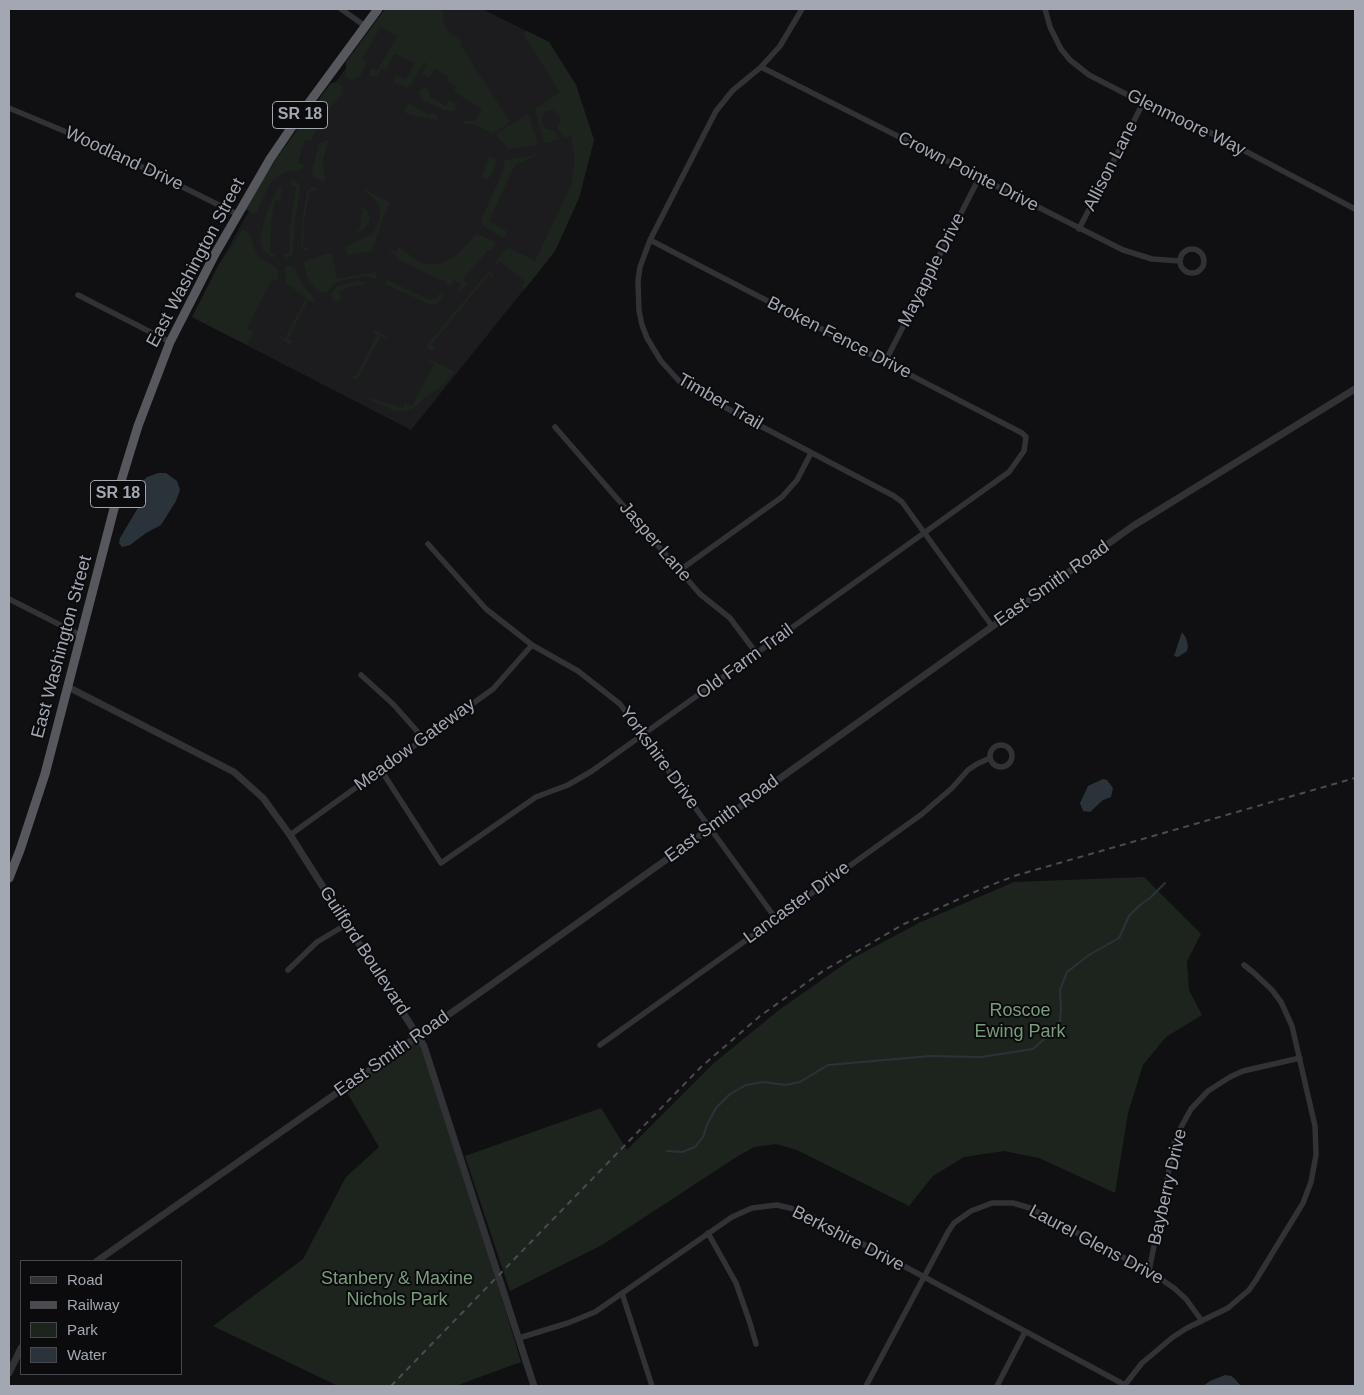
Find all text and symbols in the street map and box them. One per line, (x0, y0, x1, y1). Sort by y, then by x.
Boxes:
street label: Glenmoore Way (1123, 85, 1249, 161)
road number: SR 18 (272, 102, 328, 128)
street label: Allison Lane (1079, 117, 1143, 215)
street label: Woodland Drive (62, 122, 186, 196)
street label: Crown Pointe Drive (894, 127, 1042, 217)
street label: East Washington Street (142, 175, 250, 351)
street label: Mayapple Drive (894, 209, 970, 331)
street label: Broken Fence Drive (763, 292, 915, 384)
street label: Timber Trail (674, 369, 766, 435)
road number: SR 18 (90, 480, 146, 508)
street label: Jasper Lane (614, 498, 696, 586)
street label: East Smith Road (990, 536, 1114, 632)
street label: East Washington Street (27, 553, 97, 741)
street label: Old Farm Trail (692, 620, 798, 704)
street label: Meadow Gateway (350, 694, 480, 796)
street label: Yorkshire Drive (615, 703, 703, 813)
street label: East Smith Road (661, 771, 783, 867)
street label: Lancaster Drive (740, 857, 854, 949)
street label: Guilford Boulevard (314, 883, 414, 1019)
park label: Roscoe Ewing Park (974, 1000, 1066, 1042)
street label: East Smith Road (330, 1006, 454, 1102)
street label: Bayberry Drive (1144, 1127, 1192, 1247)
street label: Laurel Glens Drive (1025, 1200, 1167, 1290)
street label: Berkshire Drive (788, 1201, 908, 1277)
legend (20, 1260, 182, 1375)
park label: Stanbery & Maxine Nichols Park (321, 1268, 473, 1310)
text: Road (67, 1271, 103, 1288)
text: Railway (67, 1296, 120, 1313)
text: Park (67, 1321, 98, 1338)
text: Water (67, 1346, 106, 1363)

